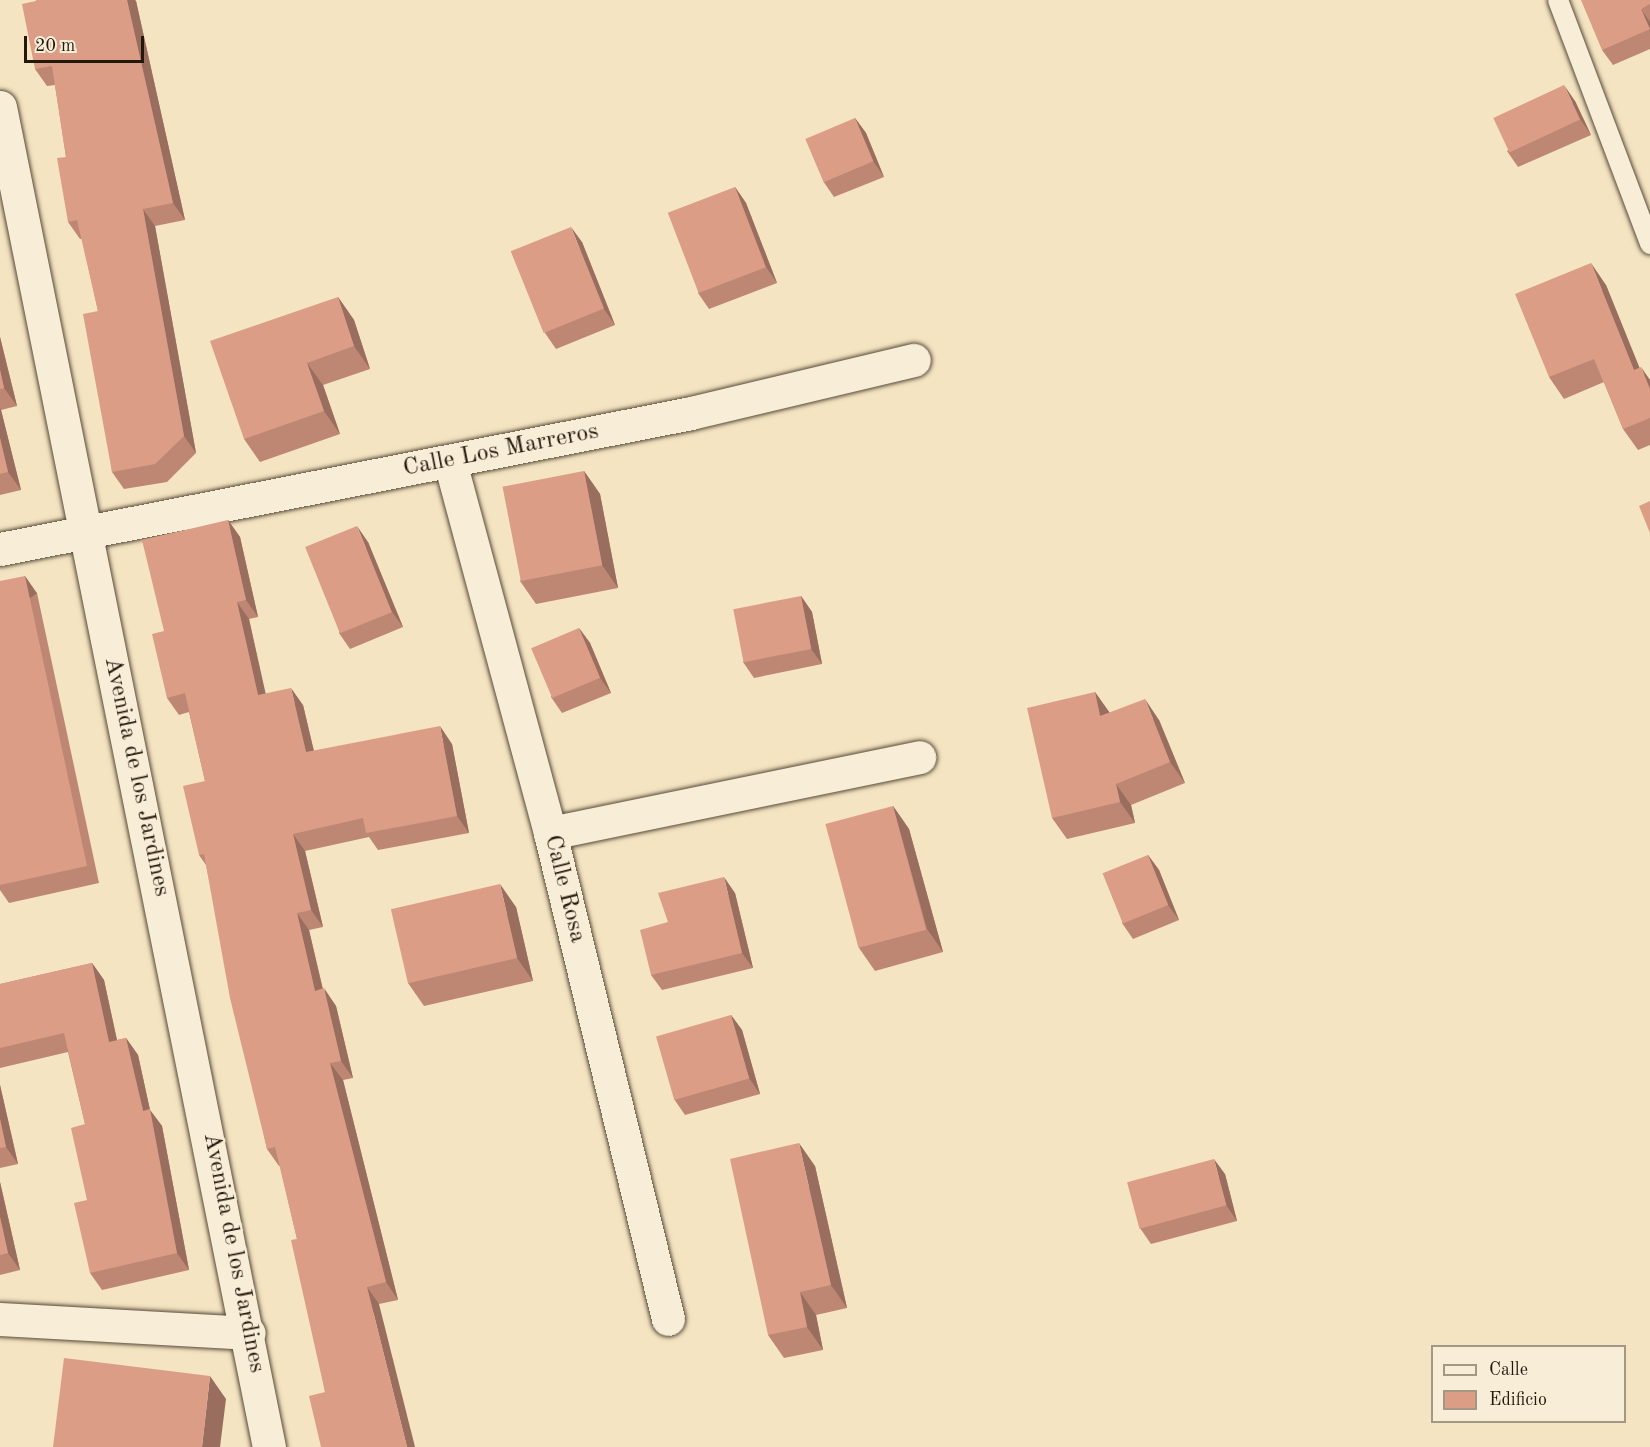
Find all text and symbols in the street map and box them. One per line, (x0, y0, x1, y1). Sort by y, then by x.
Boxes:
scale bar (27, 24, 147, 62)
text: 20 m (35, 37, 75, 55)
street label: Calle Los Marreros (401, 418, 601, 484)
street label: Avenida de los Jardines (97, 655, 175, 899)
street label: Calle Rosa (537, 832, 591, 946)
street label: Avenida de los Jardines (196, 1131, 270, 1375)
legend (1431, 1345, 1626, 1423)
text: Calle (1489, 1361, 1528, 1379)
text: Edificio (1489, 1391, 1547, 1409)

